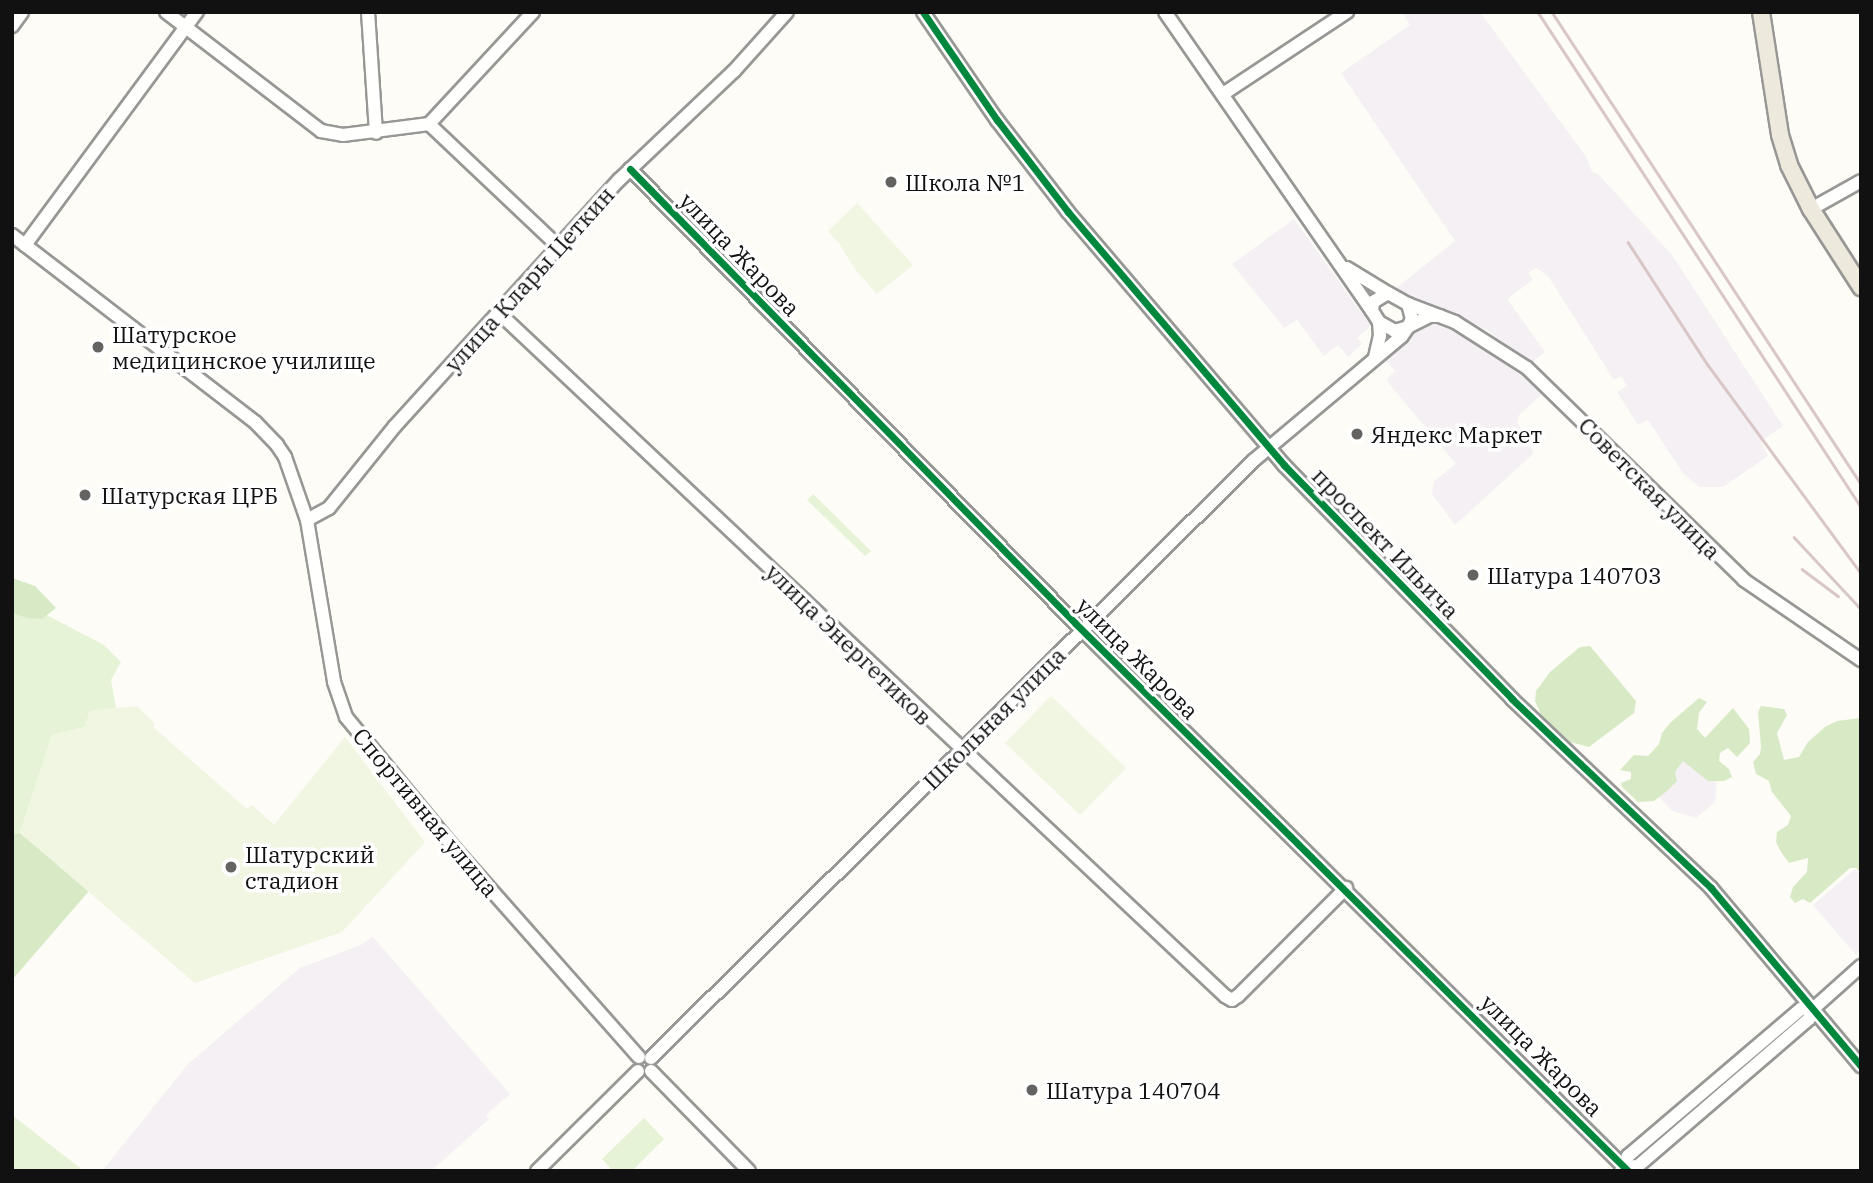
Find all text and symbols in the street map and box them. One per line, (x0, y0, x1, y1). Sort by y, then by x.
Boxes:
place label: Школа №1 (905, 168, 1026, 196)
marker: Школа №1 (883, 174, 899, 190)
street label: улица Клары Цеткин (439, 181, 619, 377)
street label: улица Жарова (674, 186, 806, 322)
place label: Шатурское медицинское училище (112, 320, 376, 374)
marker: Шатурское медицинское училище (90, 339, 106, 355)
street label: Советская улица (1573, 411, 1727, 565)
place label: Яндекс Маркет (1371, 420, 1542, 448)
marker: Яндекс Маркет (1349, 426, 1365, 442)
street label: проспект Ильича (1307, 462, 1465, 624)
place label: Шатурская ЦРБ (101, 481, 278, 509)
marker: Шатурская ЦРБ (75, 485, 95, 505)
street label: улица Энергетиков (760, 558, 938, 730)
place label: Шатура 140703 (1487, 561, 1662, 589)
marker: Шатура 140703 (1465, 567, 1481, 583)
street label: улица Жарова (1071, 591, 1205, 725)
street label: Школьная улица (917, 641, 1071, 795)
street label: Спортивная улица (347, 722, 505, 902)
place label: Шатурский стадион (245, 840, 375, 894)
marker: Шатурский стадион (223, 859, 239, 875)
street label: улица Жарова (1475, 988, 1609, 1122)
place label: Шатура 140704 (1046, 1076, 1221, 1104)
marker: Шатура 140704 (1024, 1082, 1040, 1098)

